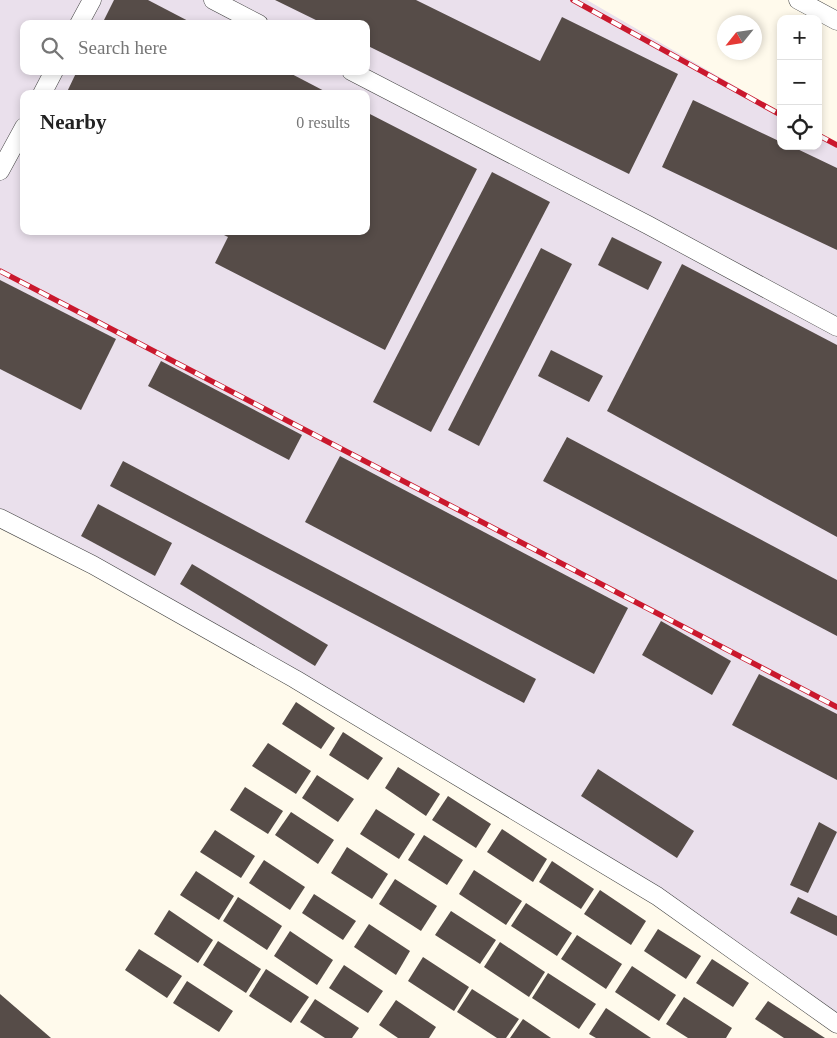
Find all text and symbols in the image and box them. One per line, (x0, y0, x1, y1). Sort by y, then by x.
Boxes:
north arrow (717, 15, 762, 60)
map controls (777, 15, 822, 150)
button: + (777, 15, 822, 60)
search box (20, 20, 370, 75)
icon: search (38, 34, 66, 62)
text: Search here (78, 37, 167, 58)
button: − (777, 60, 822, 105)
button: locate (777, 105, 822, 150)
text: Nearby (40, 110, 107, 134)
text: 0 results (296, 114, 350, 131)

